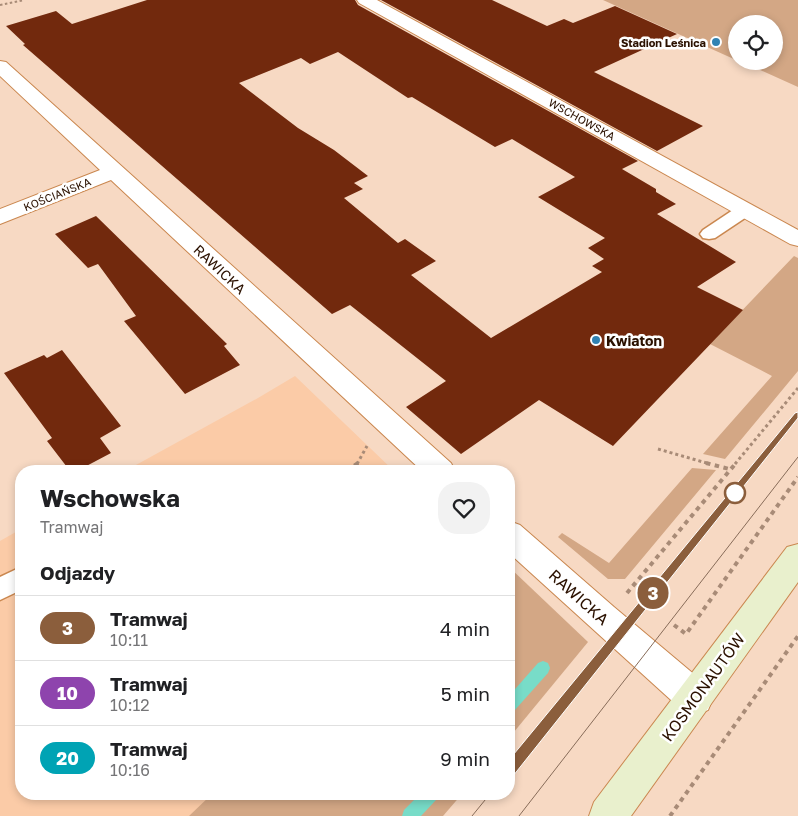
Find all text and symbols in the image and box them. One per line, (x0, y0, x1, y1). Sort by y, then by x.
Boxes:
map controls (728, 15, 783, 70)
button: locate (728, 15, 783, 70)
place label: Stadion Leśnica (621, 36, 706, 49)
marker: Stadion Leśnica (710, 36, 722, 48)
street label: WSCHOWSKA (546, 95, 618, 143)
street label: KOŚCIAŃSKA (21, 174, 93, 213)
street label: RAWICKA (191, 241, 250, 298)
place label: Kwiaton (606, 332, 662, 349)
marker: Kwiaton (590, 334, 602, 346)
button: heart (438, 482, 490, 534)
unlabelled marker (724, 482, 746, 504)
text: Wschowska (40, 483, 180, 512)
text: Tramwaj (40, 517, 104, 537)
text: Odjazdy (40, 561, 115, 584)
street label: RAWICKA (545, 565, 613, 629)
line badge: 3 (637, 577, 669, 609)
text: 3 (648, 582, 658, 604)
text: Tramwaj (110, 607, 188, 630)
text: 3 (62, 617, 73, 639)
text: 4 min (440, 617, 490, 640)
street label: KOSMONAUTÓW (657, 629, 749, 745)
text: 10:11 (110, 630, 148, 650)
text: Tramwaj (110, 672, 188, 695)
text: 10 (57, 682, 78, 704)
text: 5 min (441, 682, 490, 705)
text: 10:12 (110, 695, 150, 715)
text: Tramwaj (110, 737, 188, 760)
text: 20 (56, 747, 79, 769)
text: 9 min (440, 747, 490, 770)
text: 10:16 (110, 760, 150, 780)

